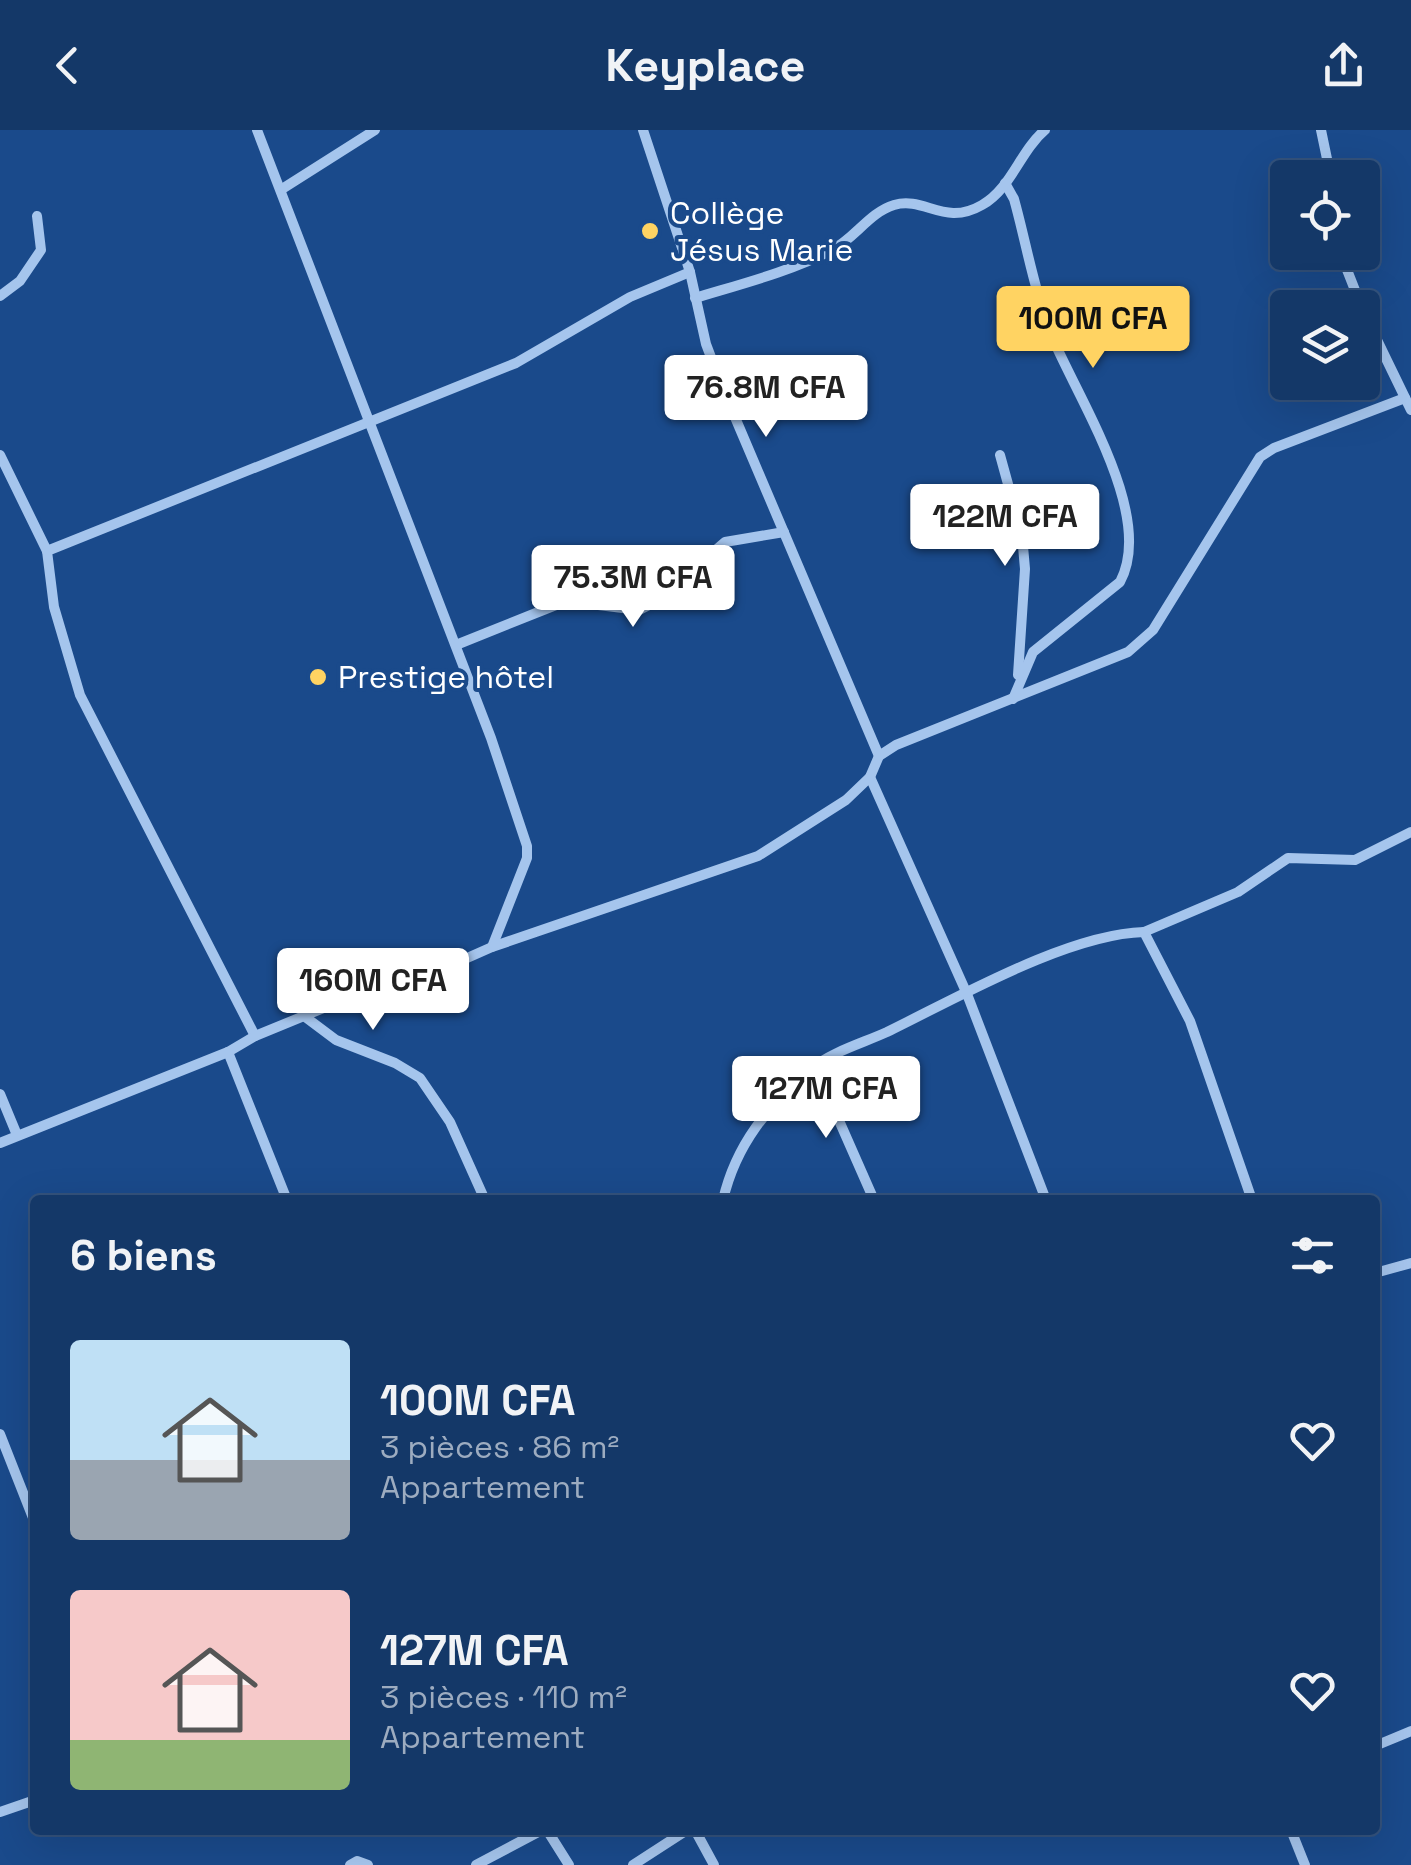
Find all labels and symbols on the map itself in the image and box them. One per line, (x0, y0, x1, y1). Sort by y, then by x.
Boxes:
place label: Collège Jésus Marie (670, 193, 854, 270)
marker: Collège Jésus Marie (639, 220, 661, 242)
pin: 100M CFA (990, 286, 1196, 371)
pin: 76.8M CFA (652, 355, 880, 440)
pin: 122M CFA (902, 484, 1108, 569)
pin: 75.3M CFA (519, 545, 747, 630)
place label: Prestige hôtel (338, 657, 554, 697)
marker: Prestige hôtel (307, 666, 329, 688)
pin: 160M CFA (270, 948, 476, 1033)
pin: 127M CFA (723, 1056, 929, 1141)

